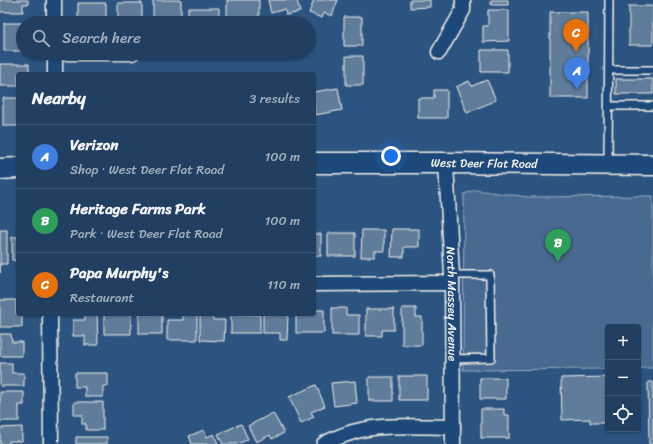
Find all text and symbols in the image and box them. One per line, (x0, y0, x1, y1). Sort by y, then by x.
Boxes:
search box (16, 16, 316, 60)
pin: C (563, 19, 589, 52)
text: Search here (62, 25, 141, 51)
icon: search (30, 27, 52, 49)
pin: A (564, 57, 590, 90)
text: Nearby (32, 83, 86, 113)
text: 3 results (249, 87, 300, 110)
text: Verizon (70, 132, 118, 158)
text: A (41, 145, 49, 168)
text: 100 m (265, 145, 300, 168)
your location (381, 146, 401, 166)
street label: West Deer Flat Road (431, 152, 538, 175)
text: Shop · West Deer Flat Road (70, 158, 224, 181)
text: Heritage Farms Park (70, 196, 206, 222)
text: B (41, 209, 49, 232)
text: 100 m (265, 209, 300, 232)
text: Park · West Deer Flat Road (70, 222, 222, 245)
pin: B (545, 229, 571, 262)
street label: North Massey Avenue (439, 246, 464, 362)
text: Papa Murphy's (70, 260, 168, 286)
text: C (41, 273, 49, 296)
text: 110 m (267, 273, 300, 296)
text: Restaurant (70, 286, 134, 309)
map controls (605, 324, 641, 432)
button: + (605, 324, 641, 360)
button: − (605, 360, 641, 396)
button: locate (605, 396, 641, 432)

